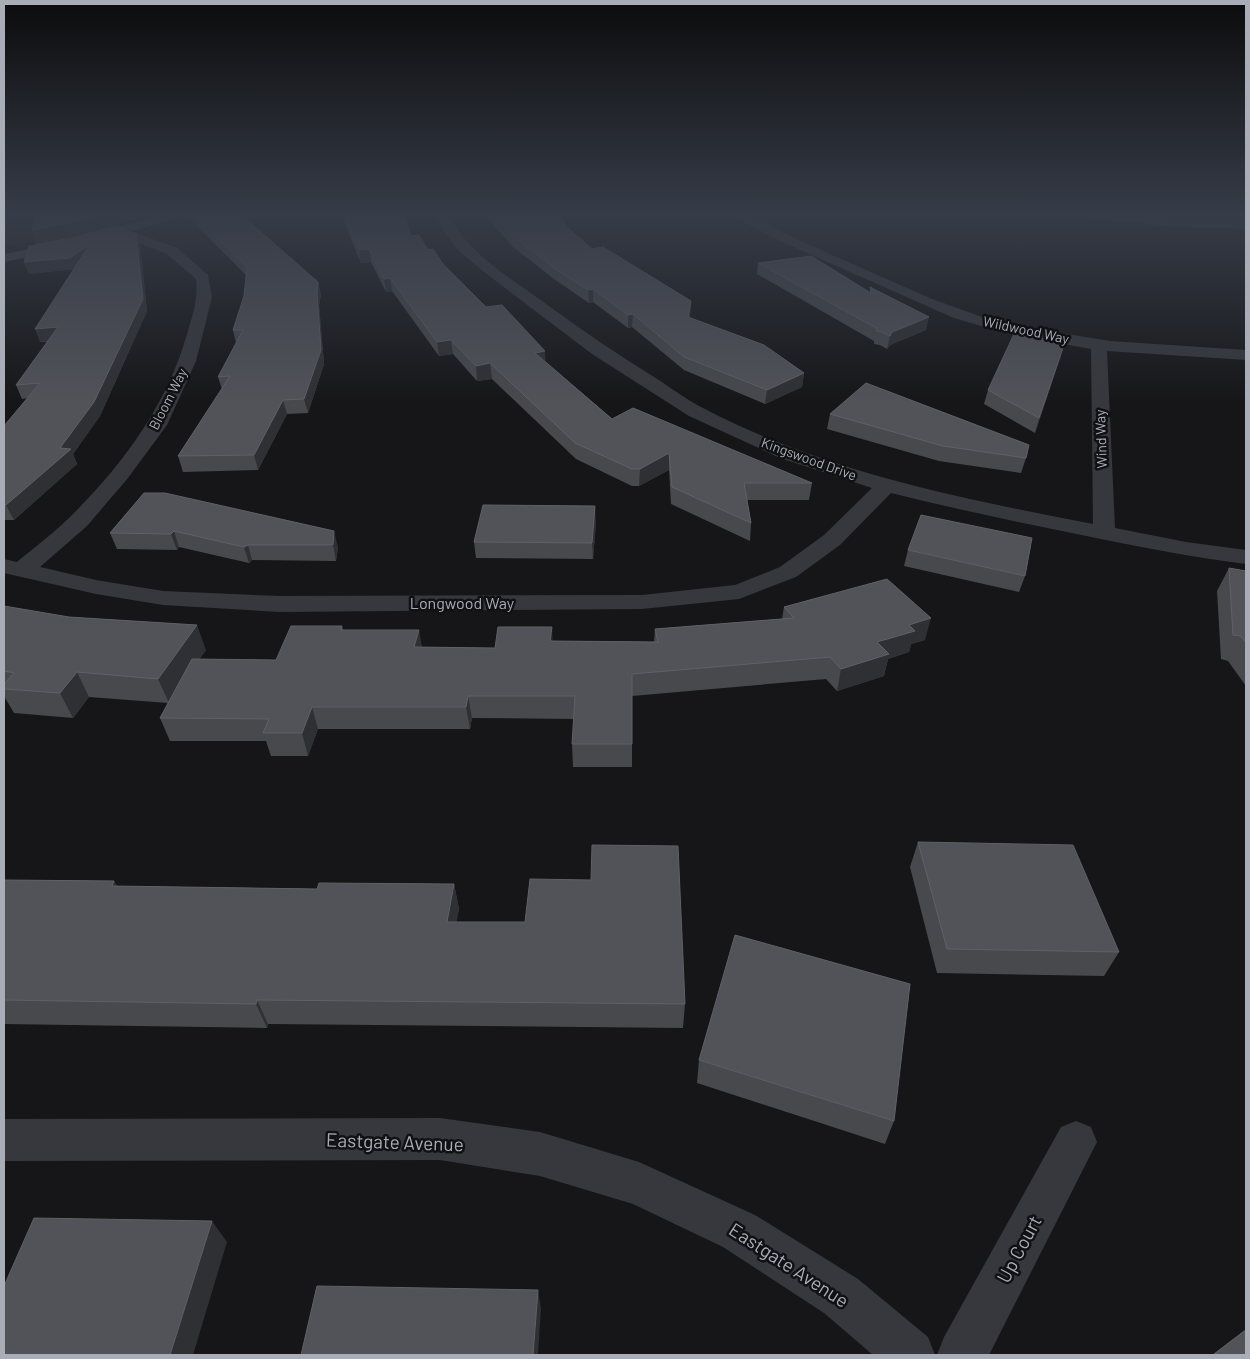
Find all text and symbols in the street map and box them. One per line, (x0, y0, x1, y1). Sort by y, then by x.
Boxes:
street label: Wildwood Way (982, 312, 1071, 347)
street label: Bloom Way (145, 365, 191, 432)
street label: Wind Way (1091, 409, 1110, 469)
street label: Kingswood Drive (759, 433, 859, 484)
street label: Longwood Way (410, 593, 515, 612)
street label: Eastgate Avenue (326, 1128, 464, 1155)
street label: Up Court (991, 1211, 1046, 1286)
street label: Eastgate Avenue (725, 1217, 853, 1312)

